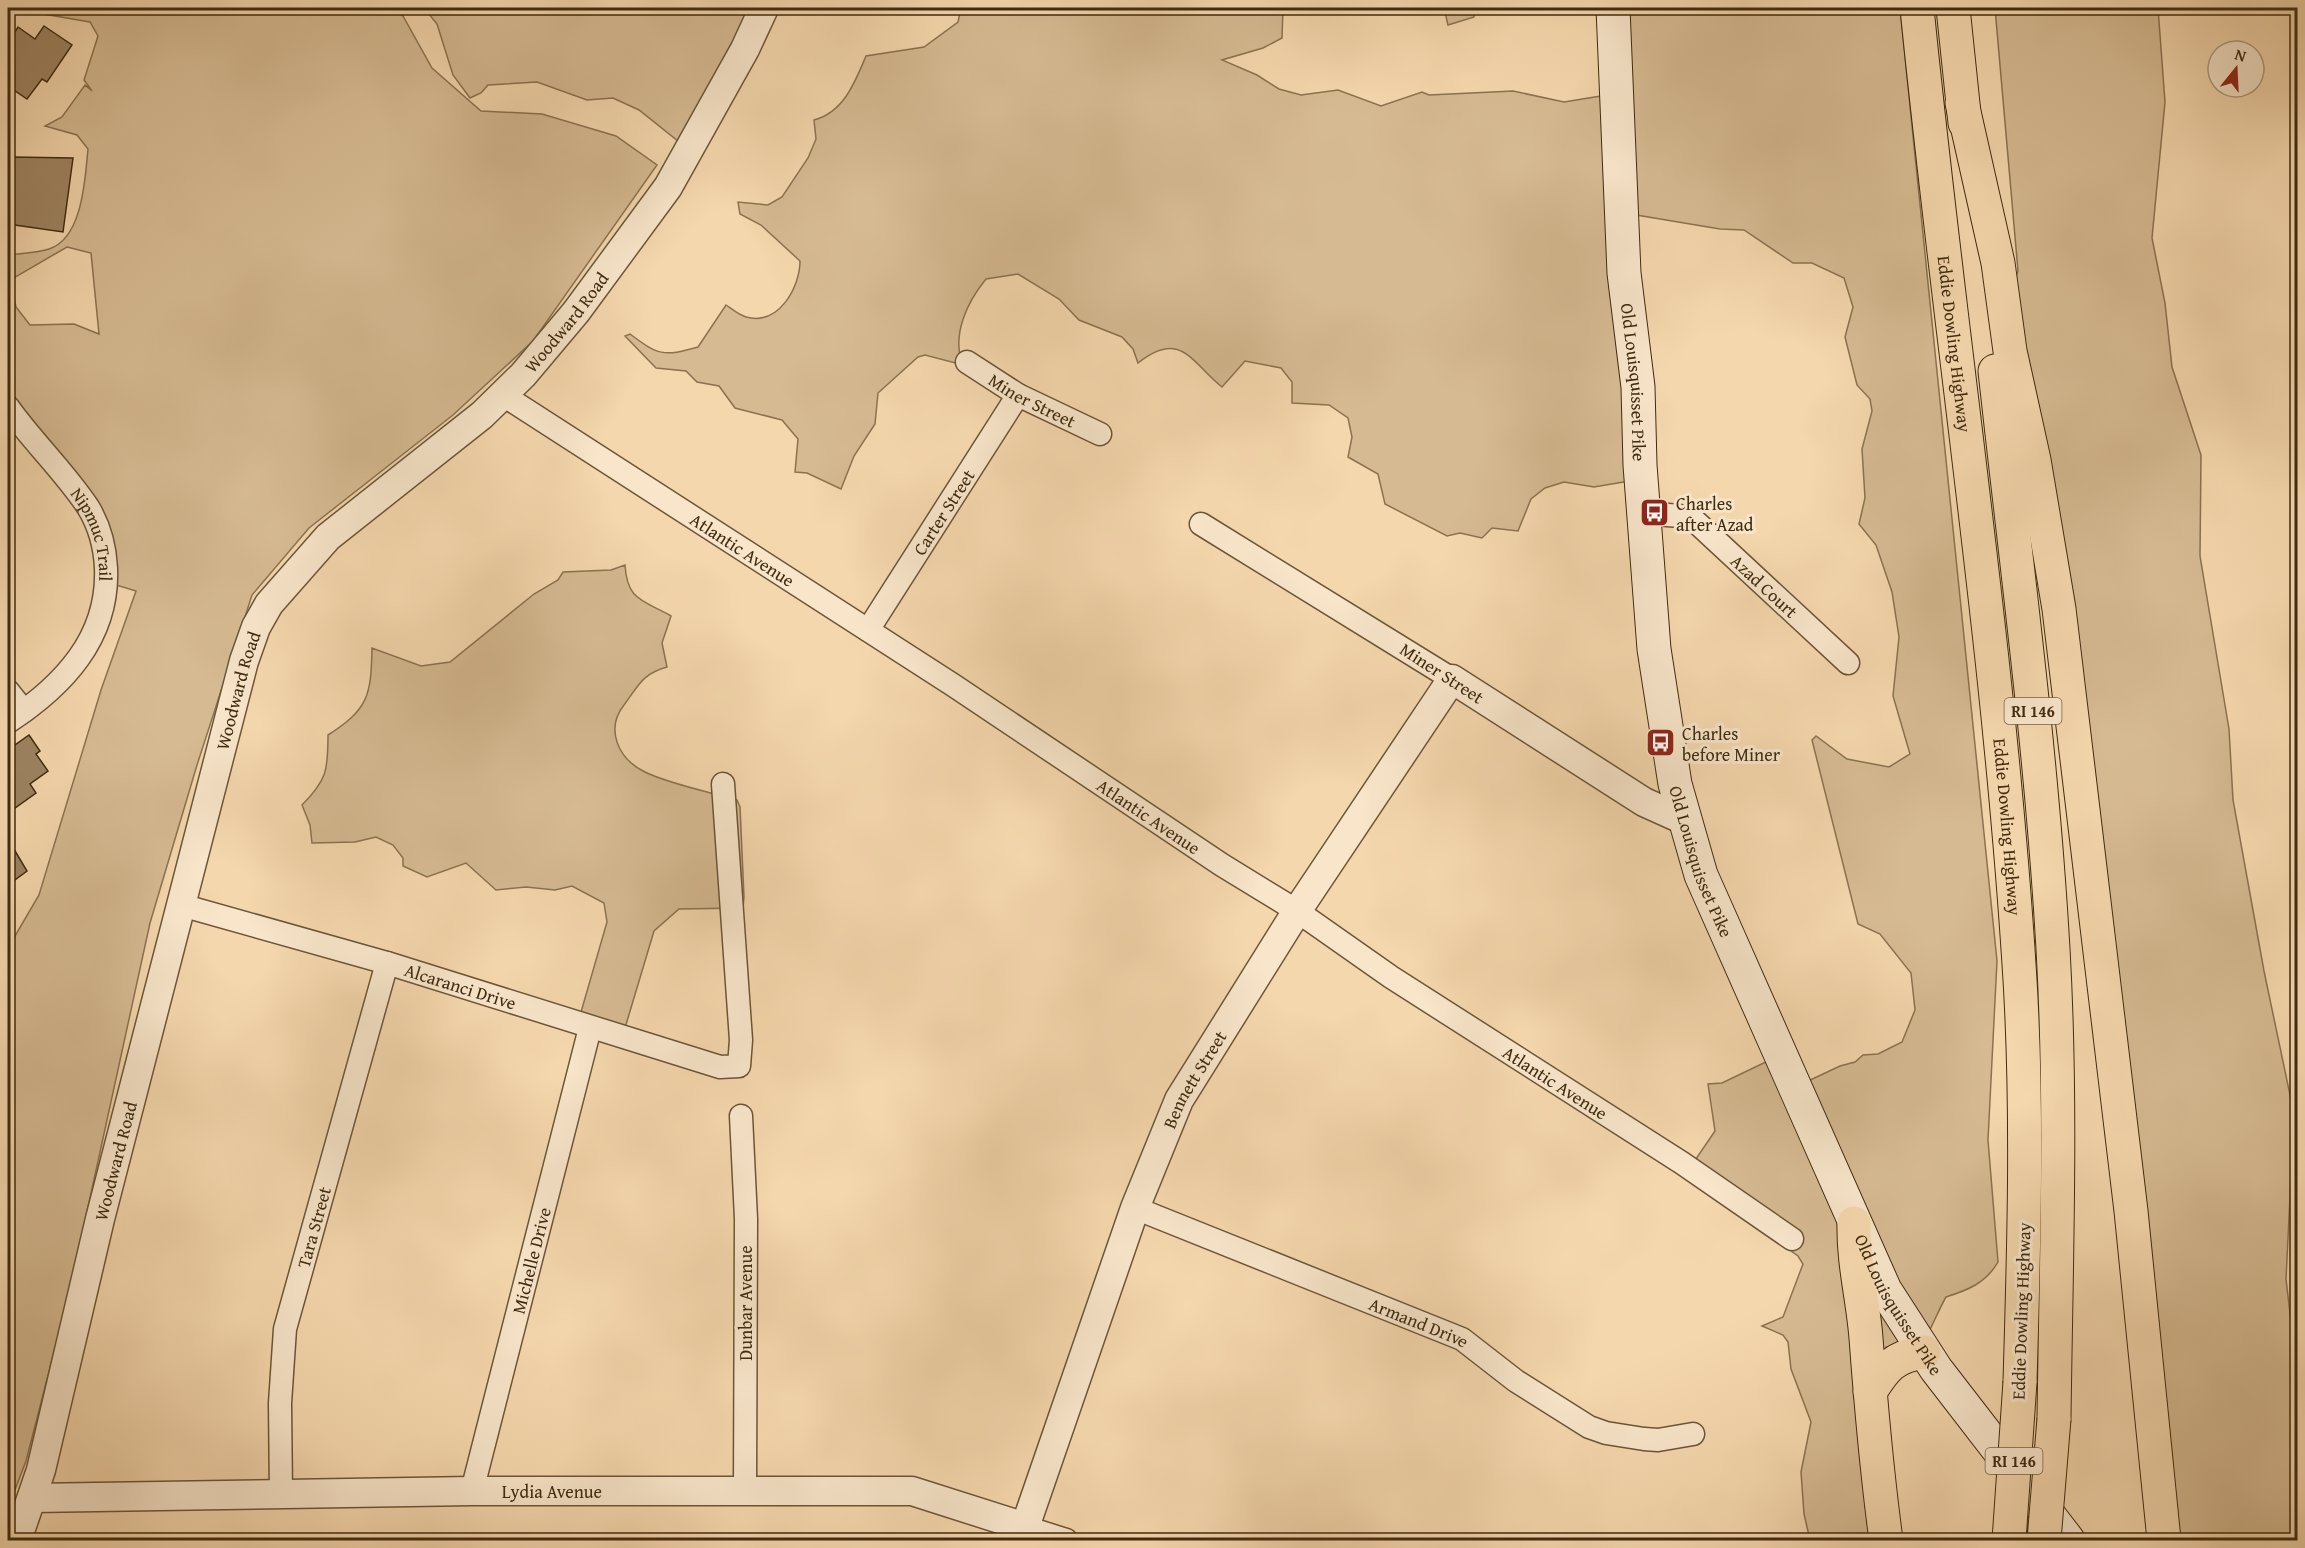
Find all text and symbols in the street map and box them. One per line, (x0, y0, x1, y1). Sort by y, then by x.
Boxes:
north arrow (2206, 39, 2266, 99)
text: N (2232, 42, 2250, 68)
street label: Eddie Dowling Highway (1931, 254, 1979, 434)
street label: Woodward Road (517, 266, 615, 378)
street label: Old Louisquisset Pike (1614, 301, 1653, 462)
street label: Miner Street (983, 366, 1081, 434)
street label: Carter Street (906, 463, 981, 560)
street label: Nipmuc Trail (65, 481, 120, 582)
place label: Charles after Azad (1676, 490, 1754, 538)
bus stop icon: Charles after Azad (1639, 497, 1671, 529)
street label: Atlantic Avenue (685, 506, 800, 593)
street label: Azad Court (1725, 547, 1805, 624)
street label: Woodward Road (208, 627, 267, 753)
street label: Miner Street (1395, 636, 1490, 711)
road number: RI 146 (2004, 698, 2062, 724)
place label: Charles before Miner (1682, 720, 1781, 768)
bus stop icon: Charles before Miner (1645, 727, 1677, 759)
street label: Eddie Dowling Highway (1987, 737, 2029, 916)
street label: Atlantic Avenue (1092, 772, 1206, 861)
street label: Old Louisquisset Pike (1663, 782, 1740, 941)
street label: Alcaranci Drive (401, 956, 520, 1016)
street label: Bennett Street (1155, 1024, 1233, 1132)
street label: Atlantic Avenue (1498, 1038, 1613, 1126)
street label: Woodward Road (87, 1098, 143, 1223)
street label: Tara Street (289, 1183, 338, 1271)
street label: Michelle Drive (504, 1204, 557, 1317)
street label: Eddie Dowling Highway (2004, 1222, 2038, 1400)
street label: Old Louisquisset Pike (1848, 1229, 1949, 1381)
street label: Dunbar Avenue (732, 1245, 759, 1361)
street label: Armand Drive (1365, 1290, 1475, 1354)
road number: RI 146 (1986, 1448, 2042, 1474)
street label: Lydia Avenue (502, 1478, 602, 1505)

